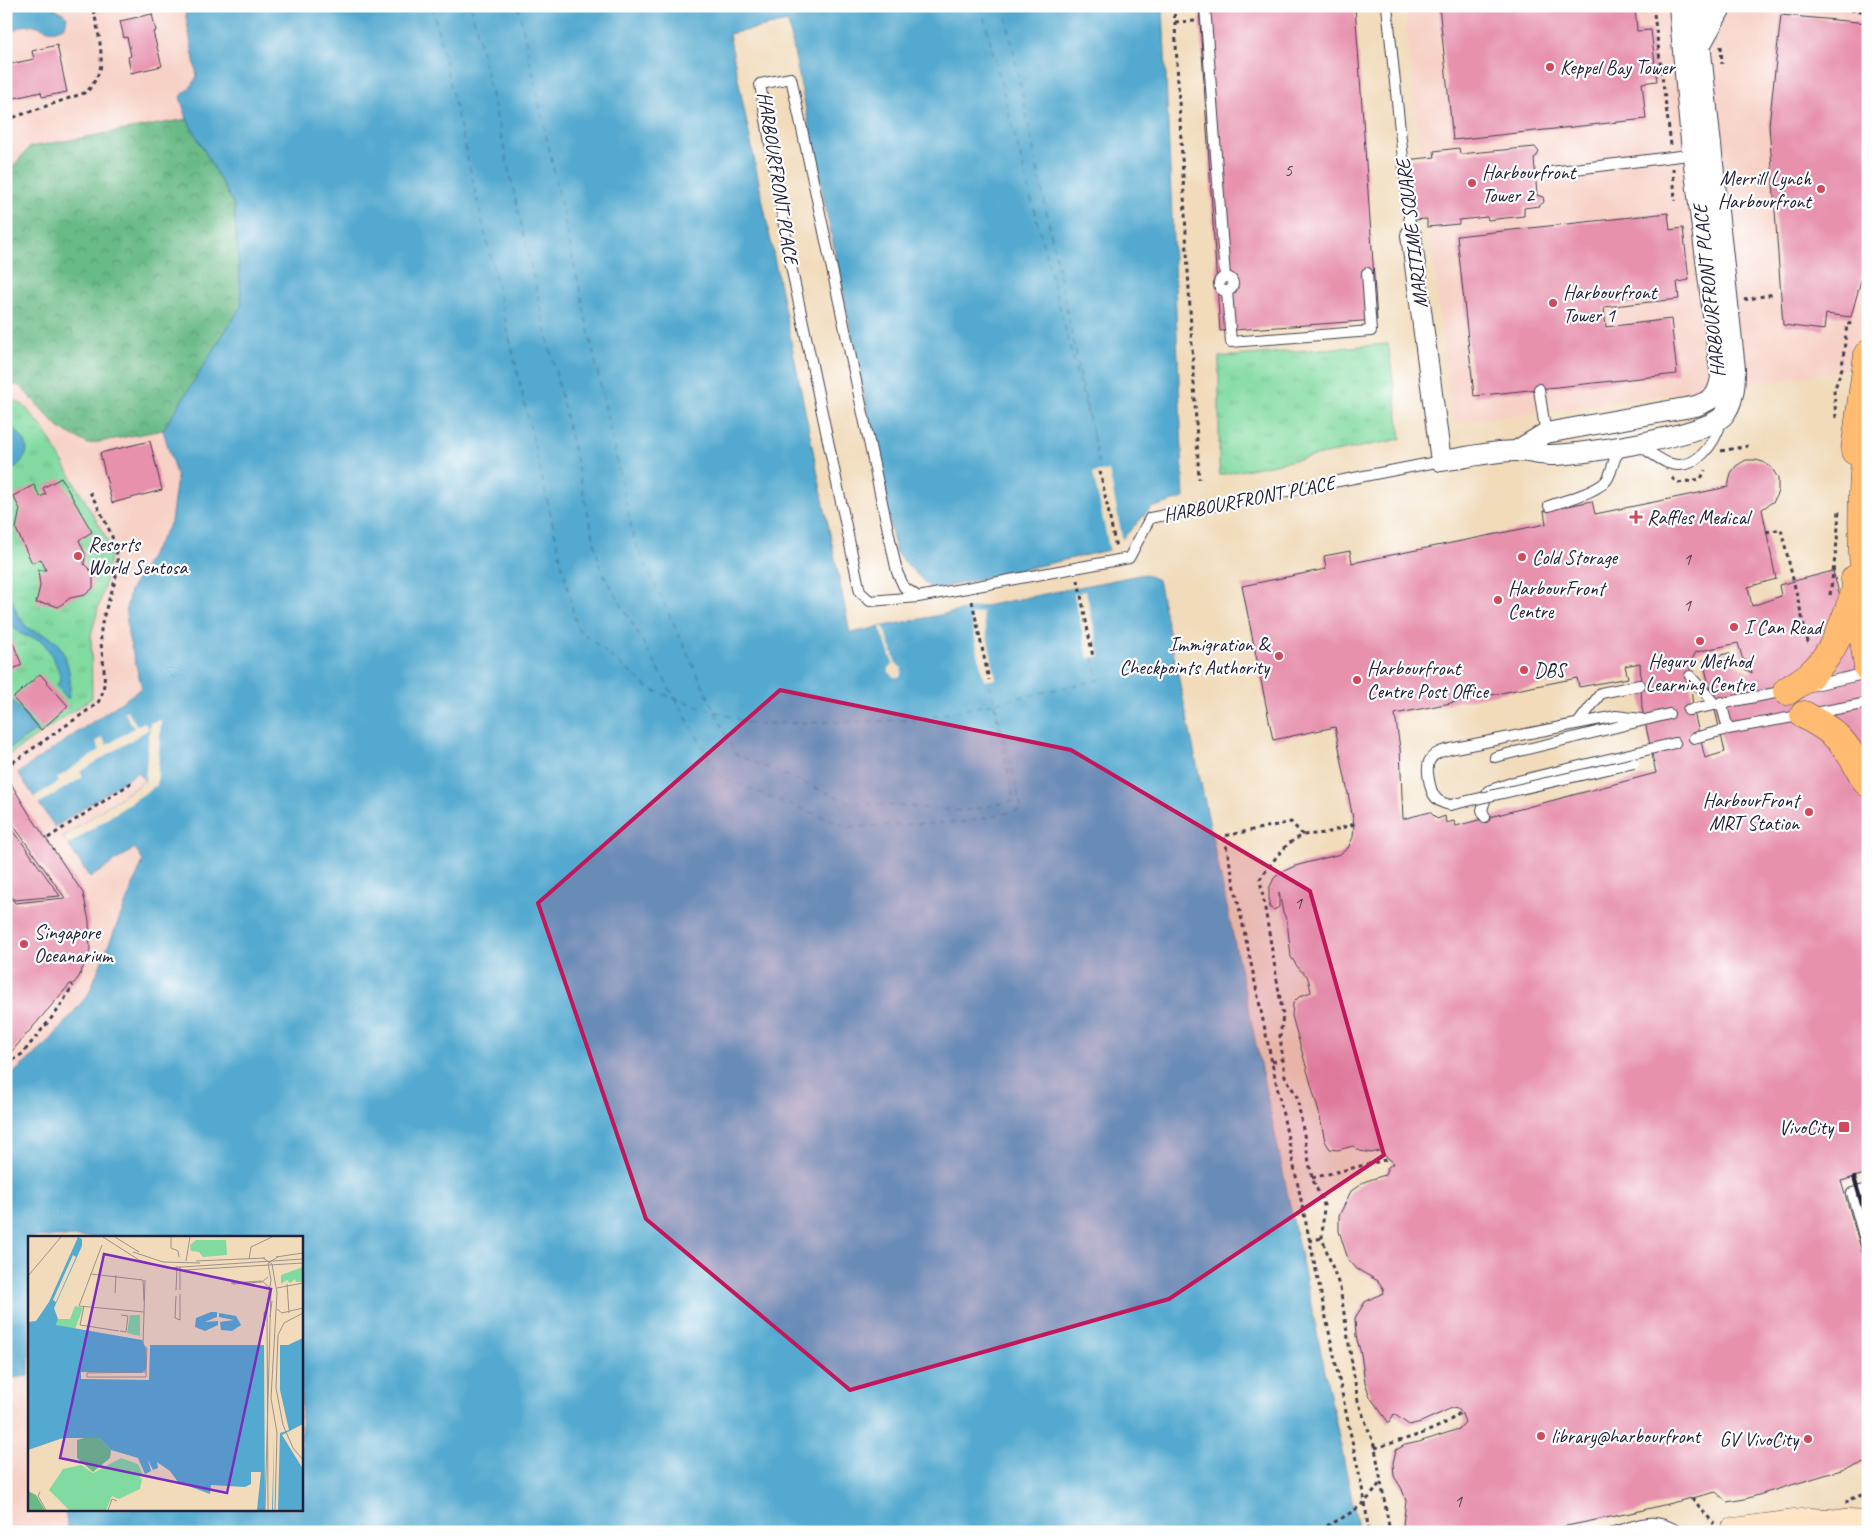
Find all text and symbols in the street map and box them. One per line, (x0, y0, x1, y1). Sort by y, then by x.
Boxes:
place label: Keppel Bay Tower (1560, 55, 1676, 80)
marker: Keppel Bay Tower (1544, 61, 1556, 73)
street label: HARBOURFRONT PLACE (752, 90, 804, 269)
street label: MARITIME SQUARE (1390, 156, 1434, 310)
house number: 5 (1284, 159, 1293, 181)
place label: Harbourfront Tower 2 (1482, 160, 1578, 208)
place label: Merrill Lynch Harbourfront (1718, 166, 1813, 214)
marker: Harbourfront Tower 2 (1466, 177, 1478, 189)
marker: Merrill Lynch Harbourfront (1815, 183, 1827, 195)
street label: HARBOURFRONT PLACE (1687, 200, 1731, 379)
place label: Harbourfront Tower 1 (1563, 280, 1659, 328)
marker: Harbourfront Tower 1 (1547, 297, 1559, 309)
street label: HARBOURFRONT PLACE (1161, 470, 1340, 528)
place label: Raffles Medical (1647, 505, 1753, 530)
marker: Raffles Medical (1629, 510, 1643, 524)
place label: Resorts World Sentosa (88, 532, 188, 580)
place label: Cold Storage (1532, 545, 1618, 570)
house number: 1 (1683, 548, 1692, 570)
marker: Resorts World Sentosa (72, 550, 84, 562)
marker: Cold Storage (1516, 551, 1528, 563)
place label: HarbourFront Centre (1508, 576, 1608, 624)
marker: HarbourFront Centre (1492, 594, 1504, 606)
house number: 1 (1683, 594, 1692, 616)
place label: I Can Read (1744, 615, 1825, 640)
marker: I Can Read (1728, 621, 1740, 633)
place label: Immigration & Checkpoints Authority (1119, 632, 1272, 680)
marker: Heguru Method Learning Centre (1694, 635, 1706, 647)
place label: Heguru Method Learning Centre (1645, 649, 1756, 697)
marker: Immigration & Checkpoints Authority (1273, 650, 1285, 662)
place label: Harbourfront Centre Post Office (1367, 656, 1490, 704)
place label: DBS (1534, 658, 1568, 683)
marker: DBS (1518, 664, 1530, 676)
marker: Harbourfront Centre Post Office (1351, 674, 1363, 686)
place label: HarbourFront MRT Station (1703, 788, 1802, 836)
marker: HarbourFront MRT Station (1803, 806, 1815, 818)
house number: 1 (1294, 892, 1303, 914)
place label: Singapore Oceanarium (34, 920, 114, 968)
marker: Singapore Oceanarium (18, 938, 30, 950)
place label: VivoCity (1779, 1115, 1835, 1140)
marker: VivoCity (1837, 1120, 1851, 1134)
inset map (28, 1236, 302, 1510)
place label: library@harbourfront (1551, 1424, 1703, 1449)
place label: GV VivoCity (1720, 1427, 1800, 1452)
marker: library@harbourfront (1535, 1430, 1547, 1442)
marker: GV VivoCity (1802, 1433, 1814, 1445)
house number: 1 (1454, 1490, 1463, 1512)

